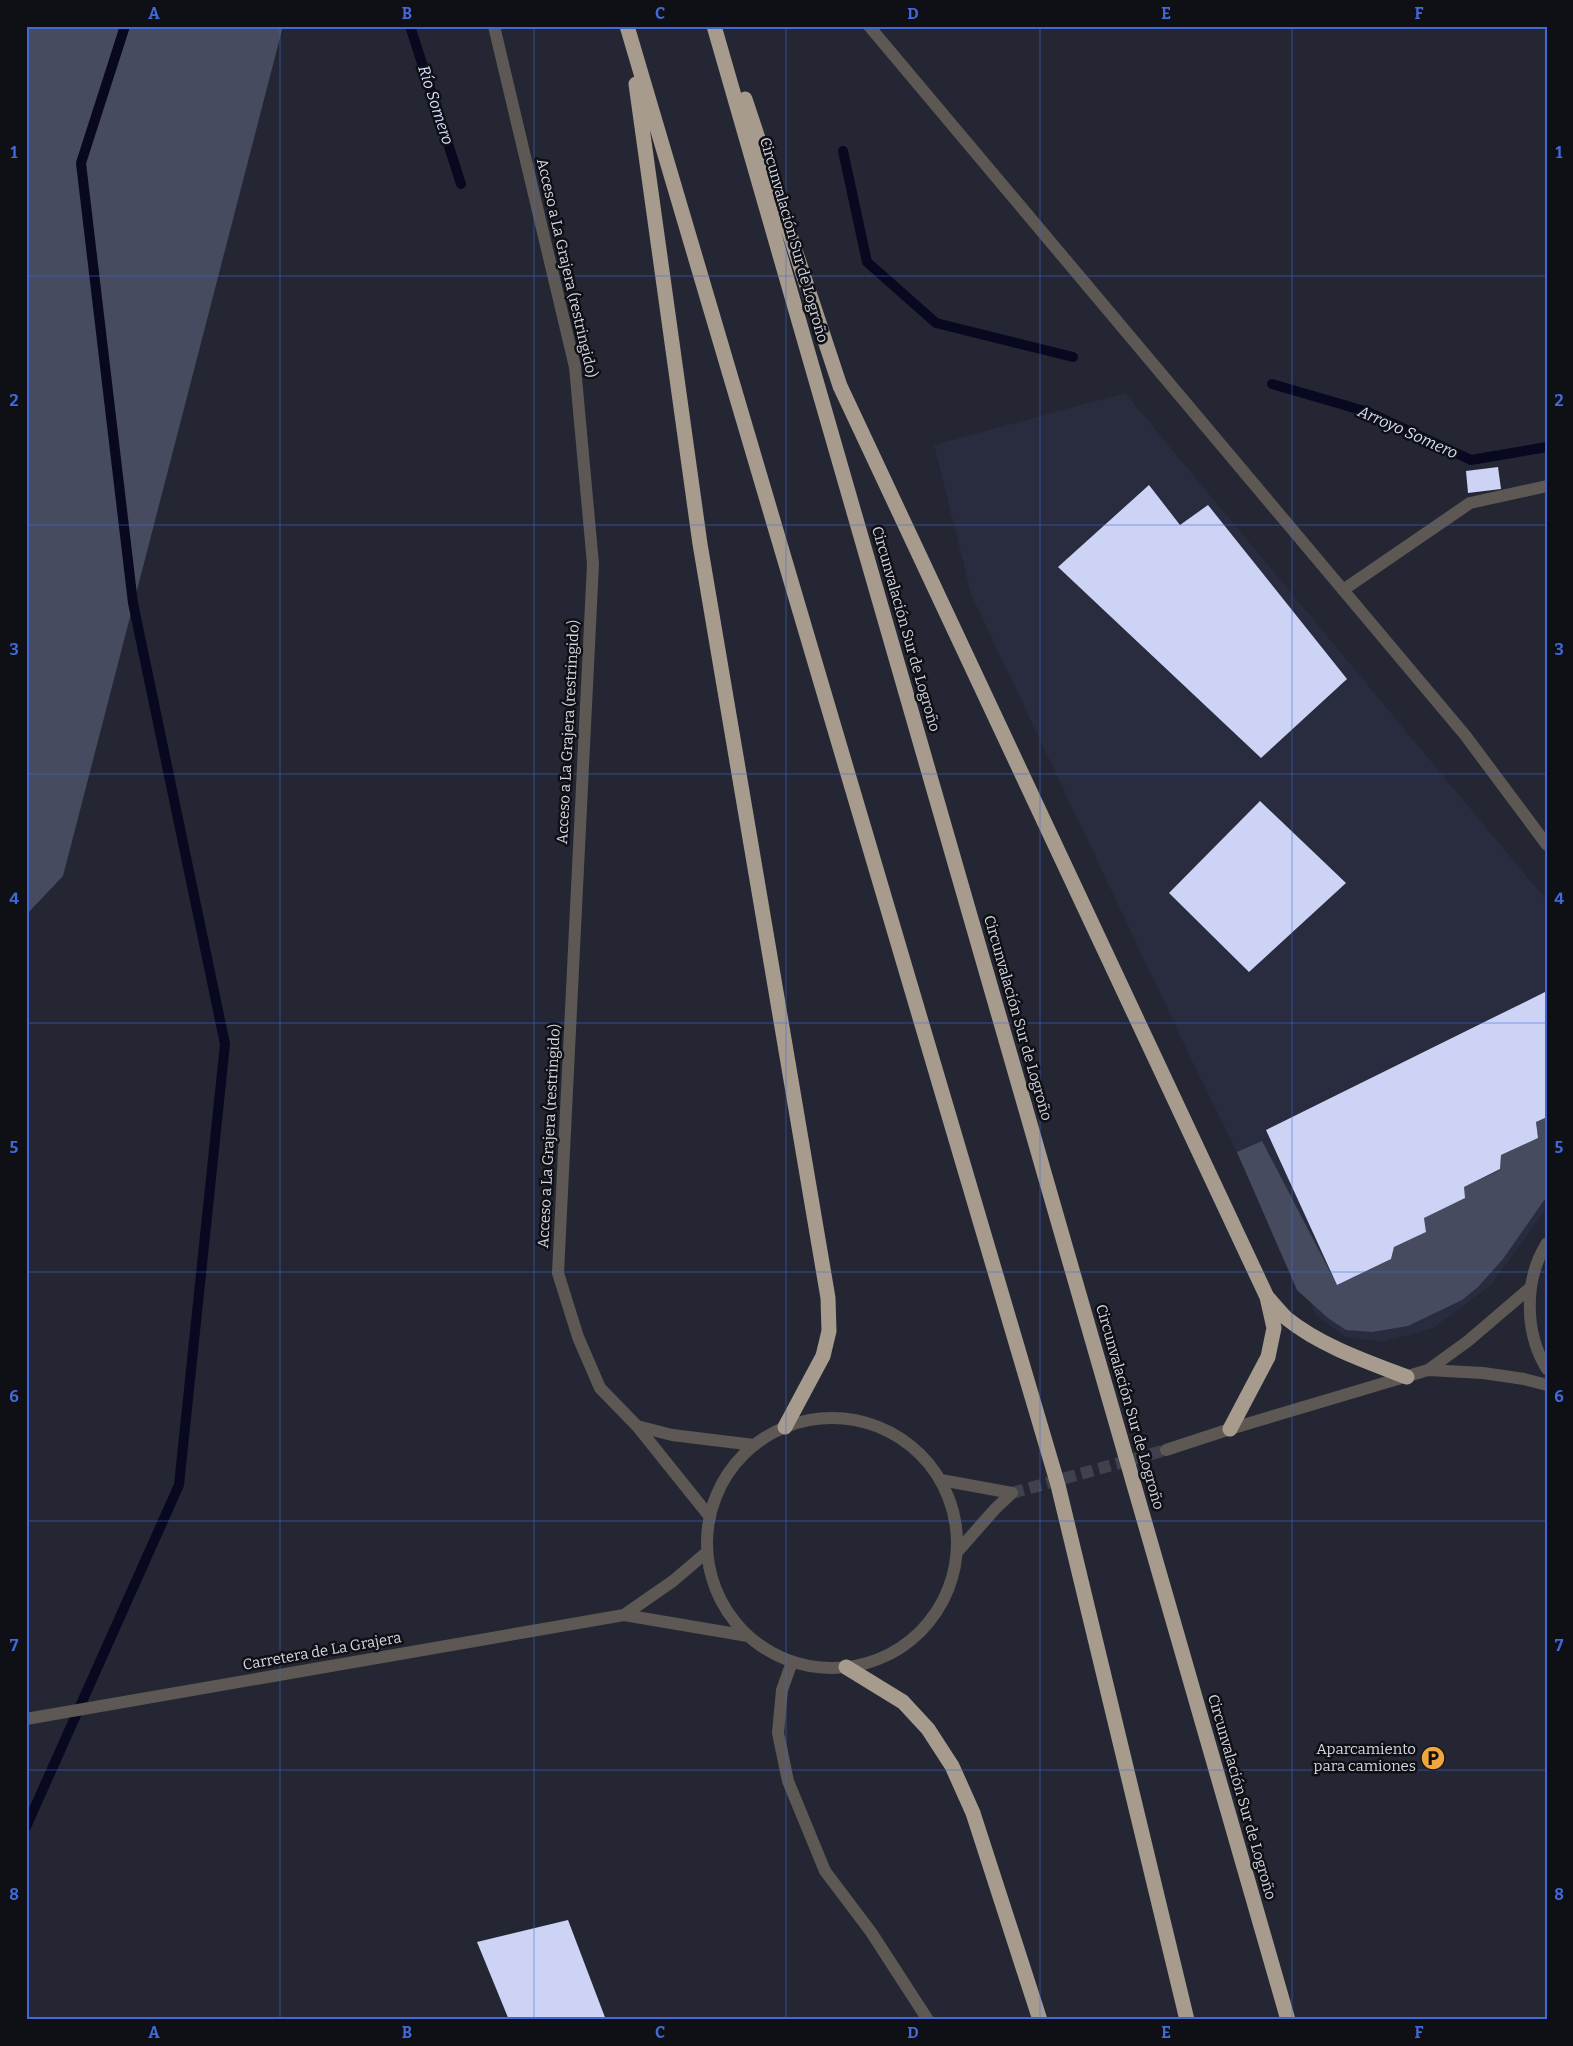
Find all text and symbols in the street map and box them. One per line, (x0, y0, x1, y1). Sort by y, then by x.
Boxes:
text: A (148, 4, 160, 23)
text: B (402, 4, 412, 23)
text: C (655, 4, 665, 23)
text: D (907, 4, 919, 23)
text: E (1161, 4, 1171, 23)
text: F (1415, 4, 1424, 23)
water label: Río Somero (414, 63, 458, 147)
street label: Circunvalación Sur de Logroño (756, 135, 832, 345)
text: 1 (11, 143, 18, 162)
text: 1 (1556, 143, 1563, 162)
street label: Acceso a La Grajera (restringido) (533, 157, 601, 379)
text: 2 (9, 391, 19, 410)
text: 2 (1554, 391, 1564, 410)
water label: Arroyo Somero (1354, 401, 1461, 463)
street label: Circunvalación Sur de Logroño (868, 524, 944, 734)
street label: Acceso a La Grajera (restringido) (553, 619, 583, 845)
text: 3 (9, 640, 19, 659)
text: 3 (1554, 640, 1564, 659)
text: 4 (9, 889, 19, 908)
text: 4 (1554, 889, 1564, 908)
street label: Circunvalación Sur de Logroño (980, 913, 1056, 1123)
street label: Acceso a La Grajera (restringido) (534, 1023, 564, 1249)
text: 5 (10, 1138, 19, 1157)
text: 5 (1555, 1138, 1564, 1157)
street label: Circunvalación Sur de Logroño (1092, 1302, 1168, 1512)
text: 6 (9, 1387, 19, 1406)
text: 6 (1554, 1387, 1564, 1406)
street label: Carretera de La Grajera (241, 1628, 403, 1674)
text: 7 (10, 1636, 19, 1655)
text: 7 (1555, 1636, 1564, 1655)
street label: Circunvalación Sur de Logroño (1204, 1692, 1280, 1902)
place label: Aparcamiento para camiones (1314, 1740, 1416, 1775)
parking icon: Aparcamiento para camiones (1420, 1745, 1446, 1771)
text: 8 (9, 1885, 19, 1904)
text: 8 (1554, 1885, 1564, 1904)
text: A (148, 2023, 160, 2042)
text: B (402, 2023, 412, 2042)
text: C (655, 2023, 665, 2042)
text: D (907, 2023, 919, 2042)
text: E (1161, 2023, 1171, 2042)
text: F (1415, 2023, 1424, 2042)

